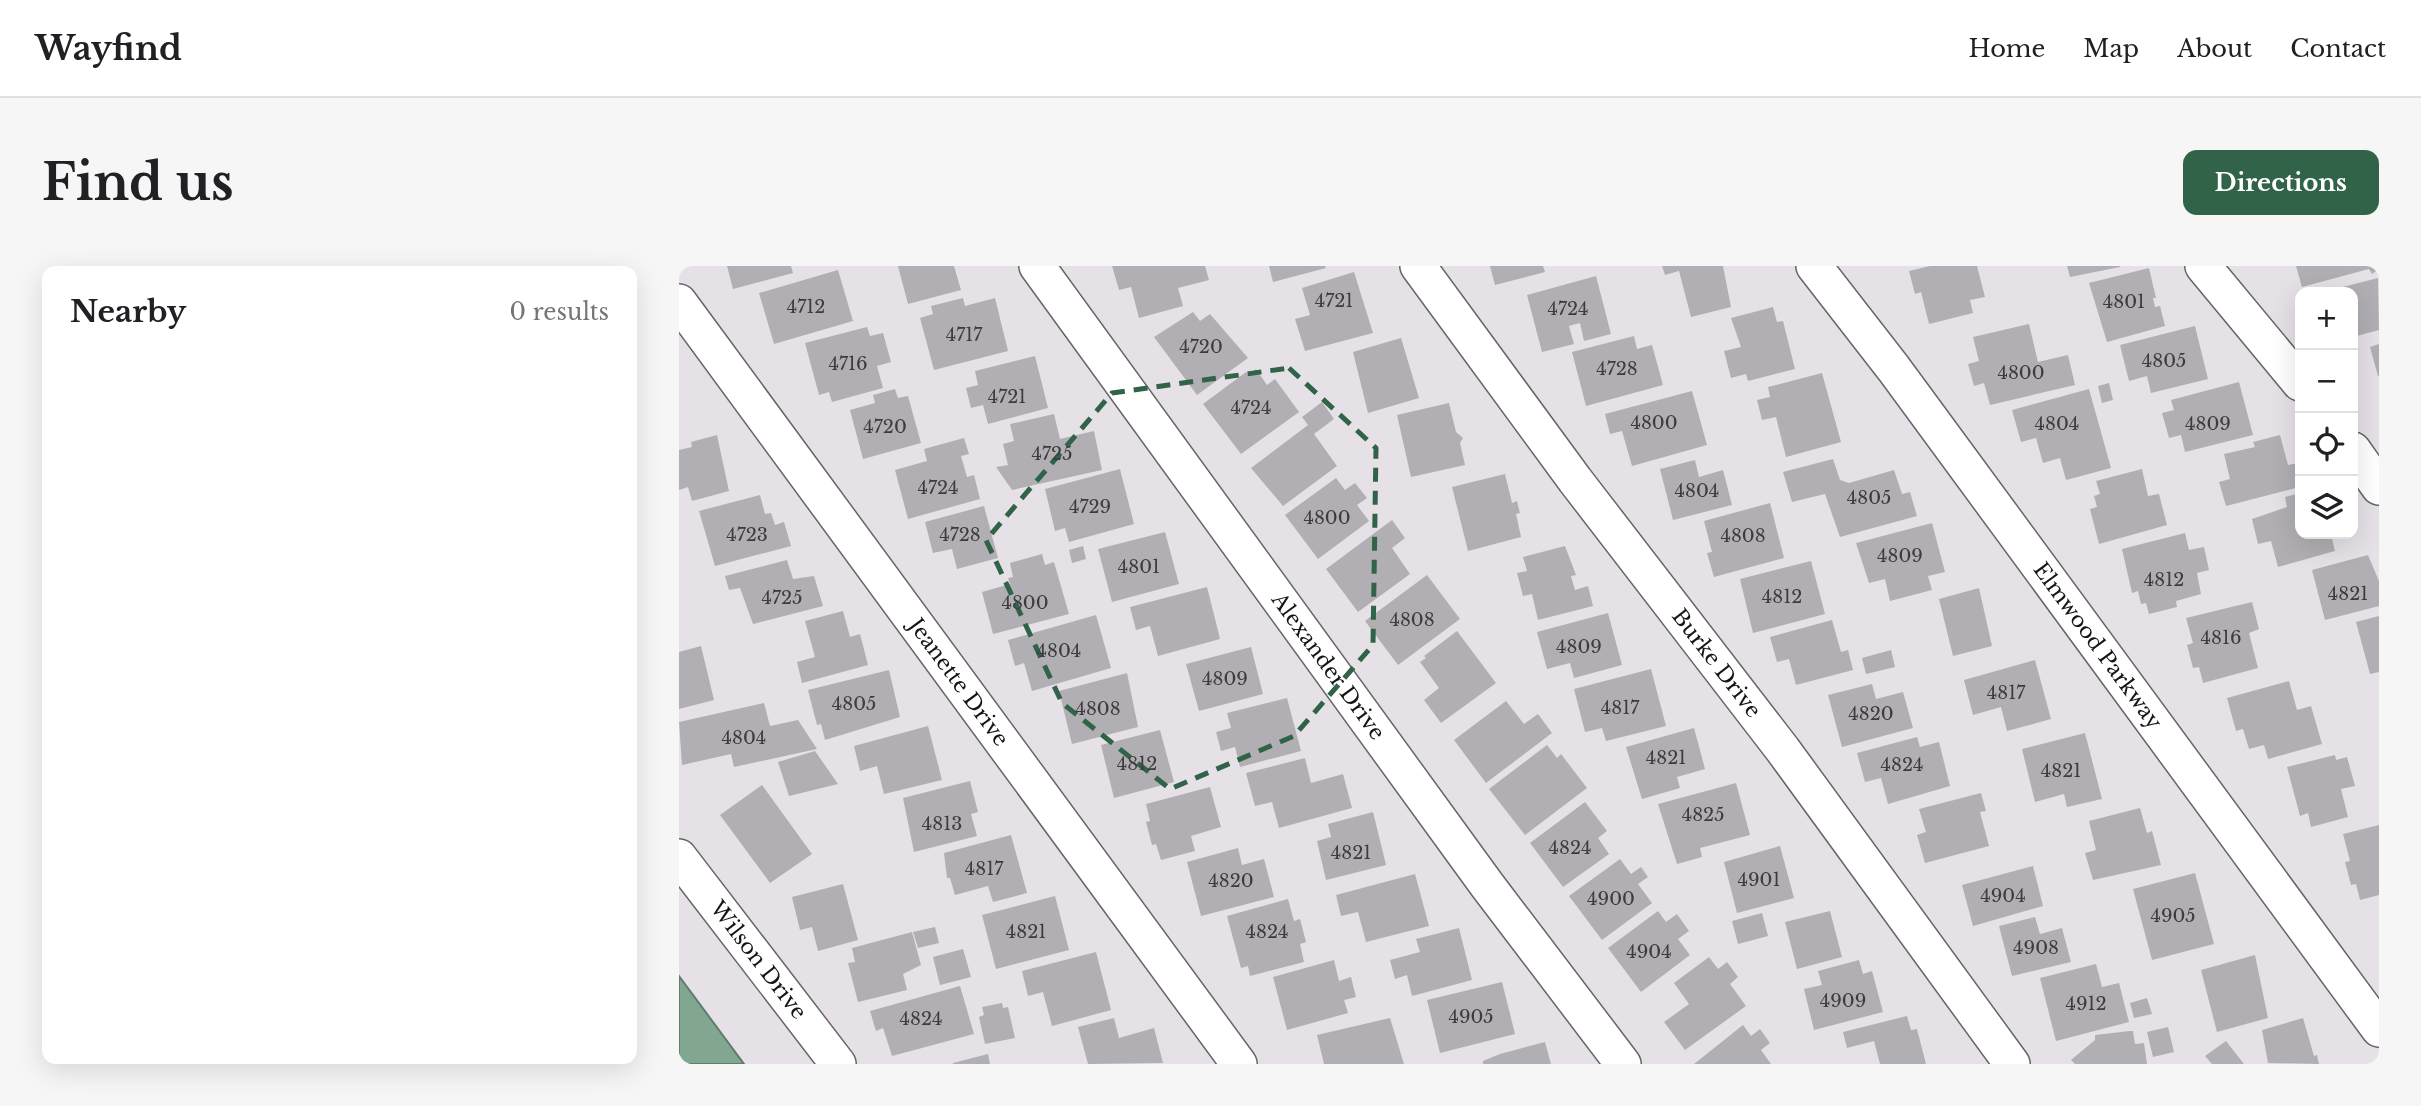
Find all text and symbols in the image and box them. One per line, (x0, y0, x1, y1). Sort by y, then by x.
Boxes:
text: Wayfind (35, 28, 182, 69)
text: Home (1969, 34, 2045, 63)
text: Map (2083, 34, 2139, 63)
text: About (2177, 34, 2252, 63)
text: Contact (2290, 34, 2386, 63)
button: Directions (2183, 150, 2379, 215)
text: Find us (42, 152, 234, 213)
map controls (2295, 287, 2358, 539)
button: + (2295, 287, 2358, 350)
house number: 4721 (1315, 290, 1353, 312)
house number: 4801 (2103, 291, 2145, 313)
text: Nearby (70, 293, 186, 330)
house number: 4712 (787, 296, 825, 318)
text: 0 results (510, 298, 609, 326)
house number: 4724 (1547, 298, 1589, 320)
house number: 4717 (946, 324, 983, 346)
house number: 4720 (1179, 336, 1223, 358)
house number: 4805 (2142, 350, 2186, 372)
button: − (2295, 350, 2358, 413)
house number: 4716 (828, 353, 868, 375)
house number: 4728 (1596, 358, 1638, 380)
house number: 4800 (1997, 362, 2045, 384)
house number: 4721 (988, 386, 1026, 408)
house number: 4724 (1230, 397, 1272, 419)
house number: 4800 (1630, 412, 1678, 434)
house number: 4804 (2035, 413, 2079, 435)
house number: 4809 (2185, 413, 2231, 435)
button: locate (2295, 413, 2358, 476)
house number: 4720 (863, 416, 907, 438)
house number: 4725 (1032, 443, 1072, 465)
button: layers (2295, 476, 2358, 539)
house number: 4724 (917, 477, 959, 499)
house number: 4804 (1675, 480, 1719, 502)
house number: 4805 (1847, 487, 1891, 509)
house number: 4729 (1069, 496, 1111, 518)
house number: 4800 (1303, 507, 1351, 529)
house number: 4723 (726, 524, 768, 546)
house number: 4728 (939, 524, 981, 546)
house number: 4808 (1720, 525, 1766, 547)
house number: 4809 (1877, 545, 1923, 567)
house number: 4801 (1118, 556, 1160, 578)
street label: Elmwood Parkway (2028, 557, 2168, 735)
house number: 4812 (2144, 569, 2184, 591)
house number: 4821 (2328, 583, 2368, 605)
house number: 4812 (1762, 586, 1802, 608)
house number: 4725 (762, 587, 802, 609)
street label: Alexander Drive (1265, 587, 1390, 745)
house number: 4800 (1001, 592, 1049, 614)
street label: Burke Drive (1666, 604, 1766, 723)
house number: 4808 (1389, 609, 1435, 631)
street label: Jeanette Drive (901, 611, 1014, 751)
house number: 4816 (2200, 627, 2242, 649)
house number: 4809 (1556, 636, 1602, 658)
house number: 4804 (1037, 640, 1081, 662)
house number: 4809 (1202, 668, 1248, 690)
house number: 4817 (1987, 682, 2026, 704)
house number: 4805 (832, 693, 876, 715)
house number: 4817 (1601, 697, 1640, 719)
house number: 4808 (1075, 698, 1121, 720)
house number: 4820 (1848, 703, 1894, 725)
house number: 4804 (722, 727, 766, 749)
house number: 4821 (1646, 747, 1686, 769)
house number: 4812 (1117, 753, 1157, 775)
house number: 4824 (1880, 754, 1924, 776)
house number: 4821 (2041, 760, 2081, 782)
house number: 4825 (1682, 804, 1724, 826)
house number: 4813 (922, 813, 962, 835)
house number: 4824 (1548, 837, 1592, 859)
house number: 4821 (1331, 842, 1371, 864)
house number: 4817 (965, 858, 1004, 880)
house number: 4901 (1738, 869, 1780, 891)
house number: 4820 (1208, 870, 1254, 892)
house number: 4904 (1980, 885, 2026, 907)
house number: 4900 (1587, 888, 1635, 910)
street label: Wilson Drive (704, 895, 812, 1024)
house number: 4905 (2150, 905, 2196, 927)
house number: 4821 (1006, 921, 1046, 943)
house number: 4824 (1245, 921, 1289, 943)
house number: 4908 (2013, 937, 2059, 959)
house number: 4904 (1626, 941, 1672, 963)
house number: 4909 (1820, 990, 1866, 1012)
house number: 4912 (2065, 993, 2107, 1015)
house number: 4905 (1448, 1006, 1494, 1028)
house number: 4824 (899, 1008, 943, 1030)

